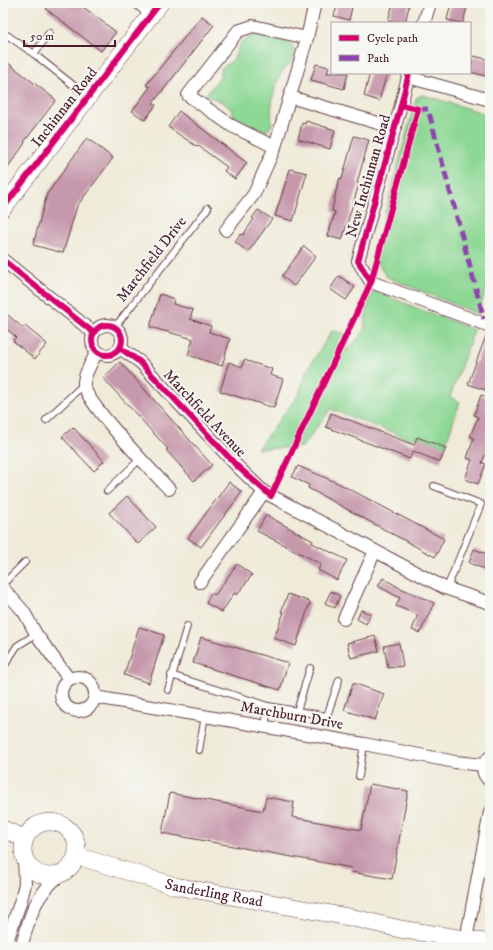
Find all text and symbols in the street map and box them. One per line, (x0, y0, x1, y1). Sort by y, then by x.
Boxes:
scale bar (24, 22, 115, 48)
legend (331, 22, 471, 74)
text: 50 m (30, 29, 54, 44)
text: Cycle path (367, 31, 419, 46)
text: Path (367, 51, 390, 66)
street label: Inchinnan Road (27, 63, 102, 151)
street label: New Inchinnan Road (342, 112, 395, 240)
street label: Marchfield Drive (112, 213, 191, 306)
street label: Marchfield Avenue (159, 366, 250, 461)
street label: Marchburn Drive (239, 697, 345, 734)
street label: Sanderling Road (162, 874, 265, 912)

